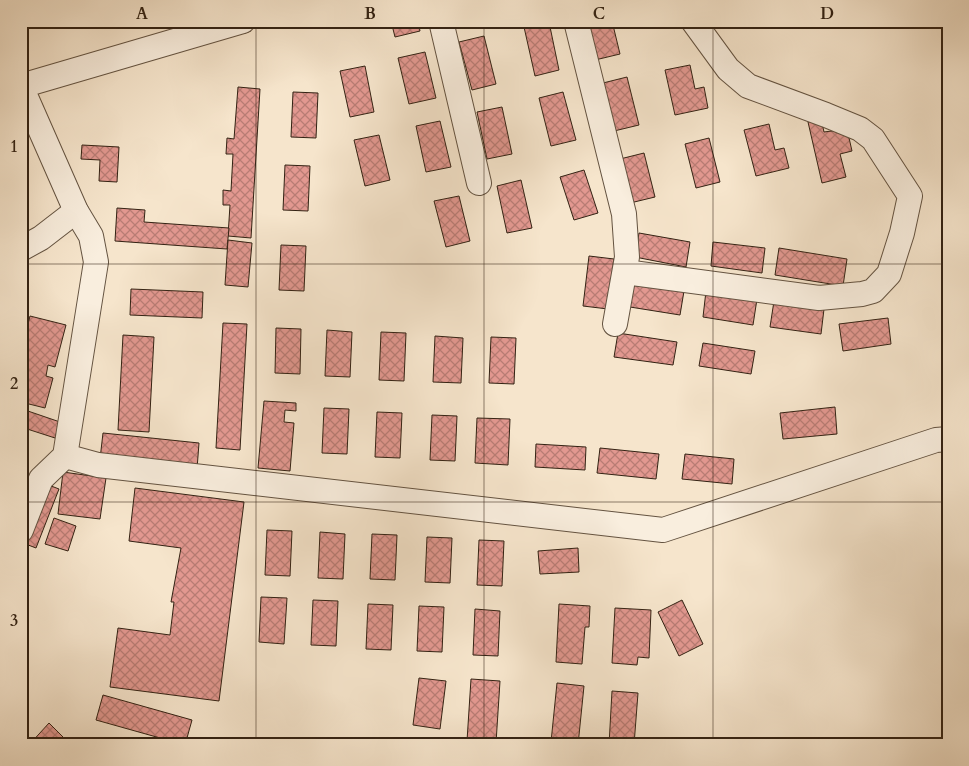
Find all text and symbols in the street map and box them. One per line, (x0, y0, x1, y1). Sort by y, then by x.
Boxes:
text: A (136, 3, 148, 25)
text: B (364, 3, 376, 25)
text: C (593, 3, 605, 25)
text: D (820, 3, 834, 25)
text: 1 (10, 136, 18, 158)
text: 2 (10, 373, 18, 395)
text: 3 (10, 610, 18, 632)

